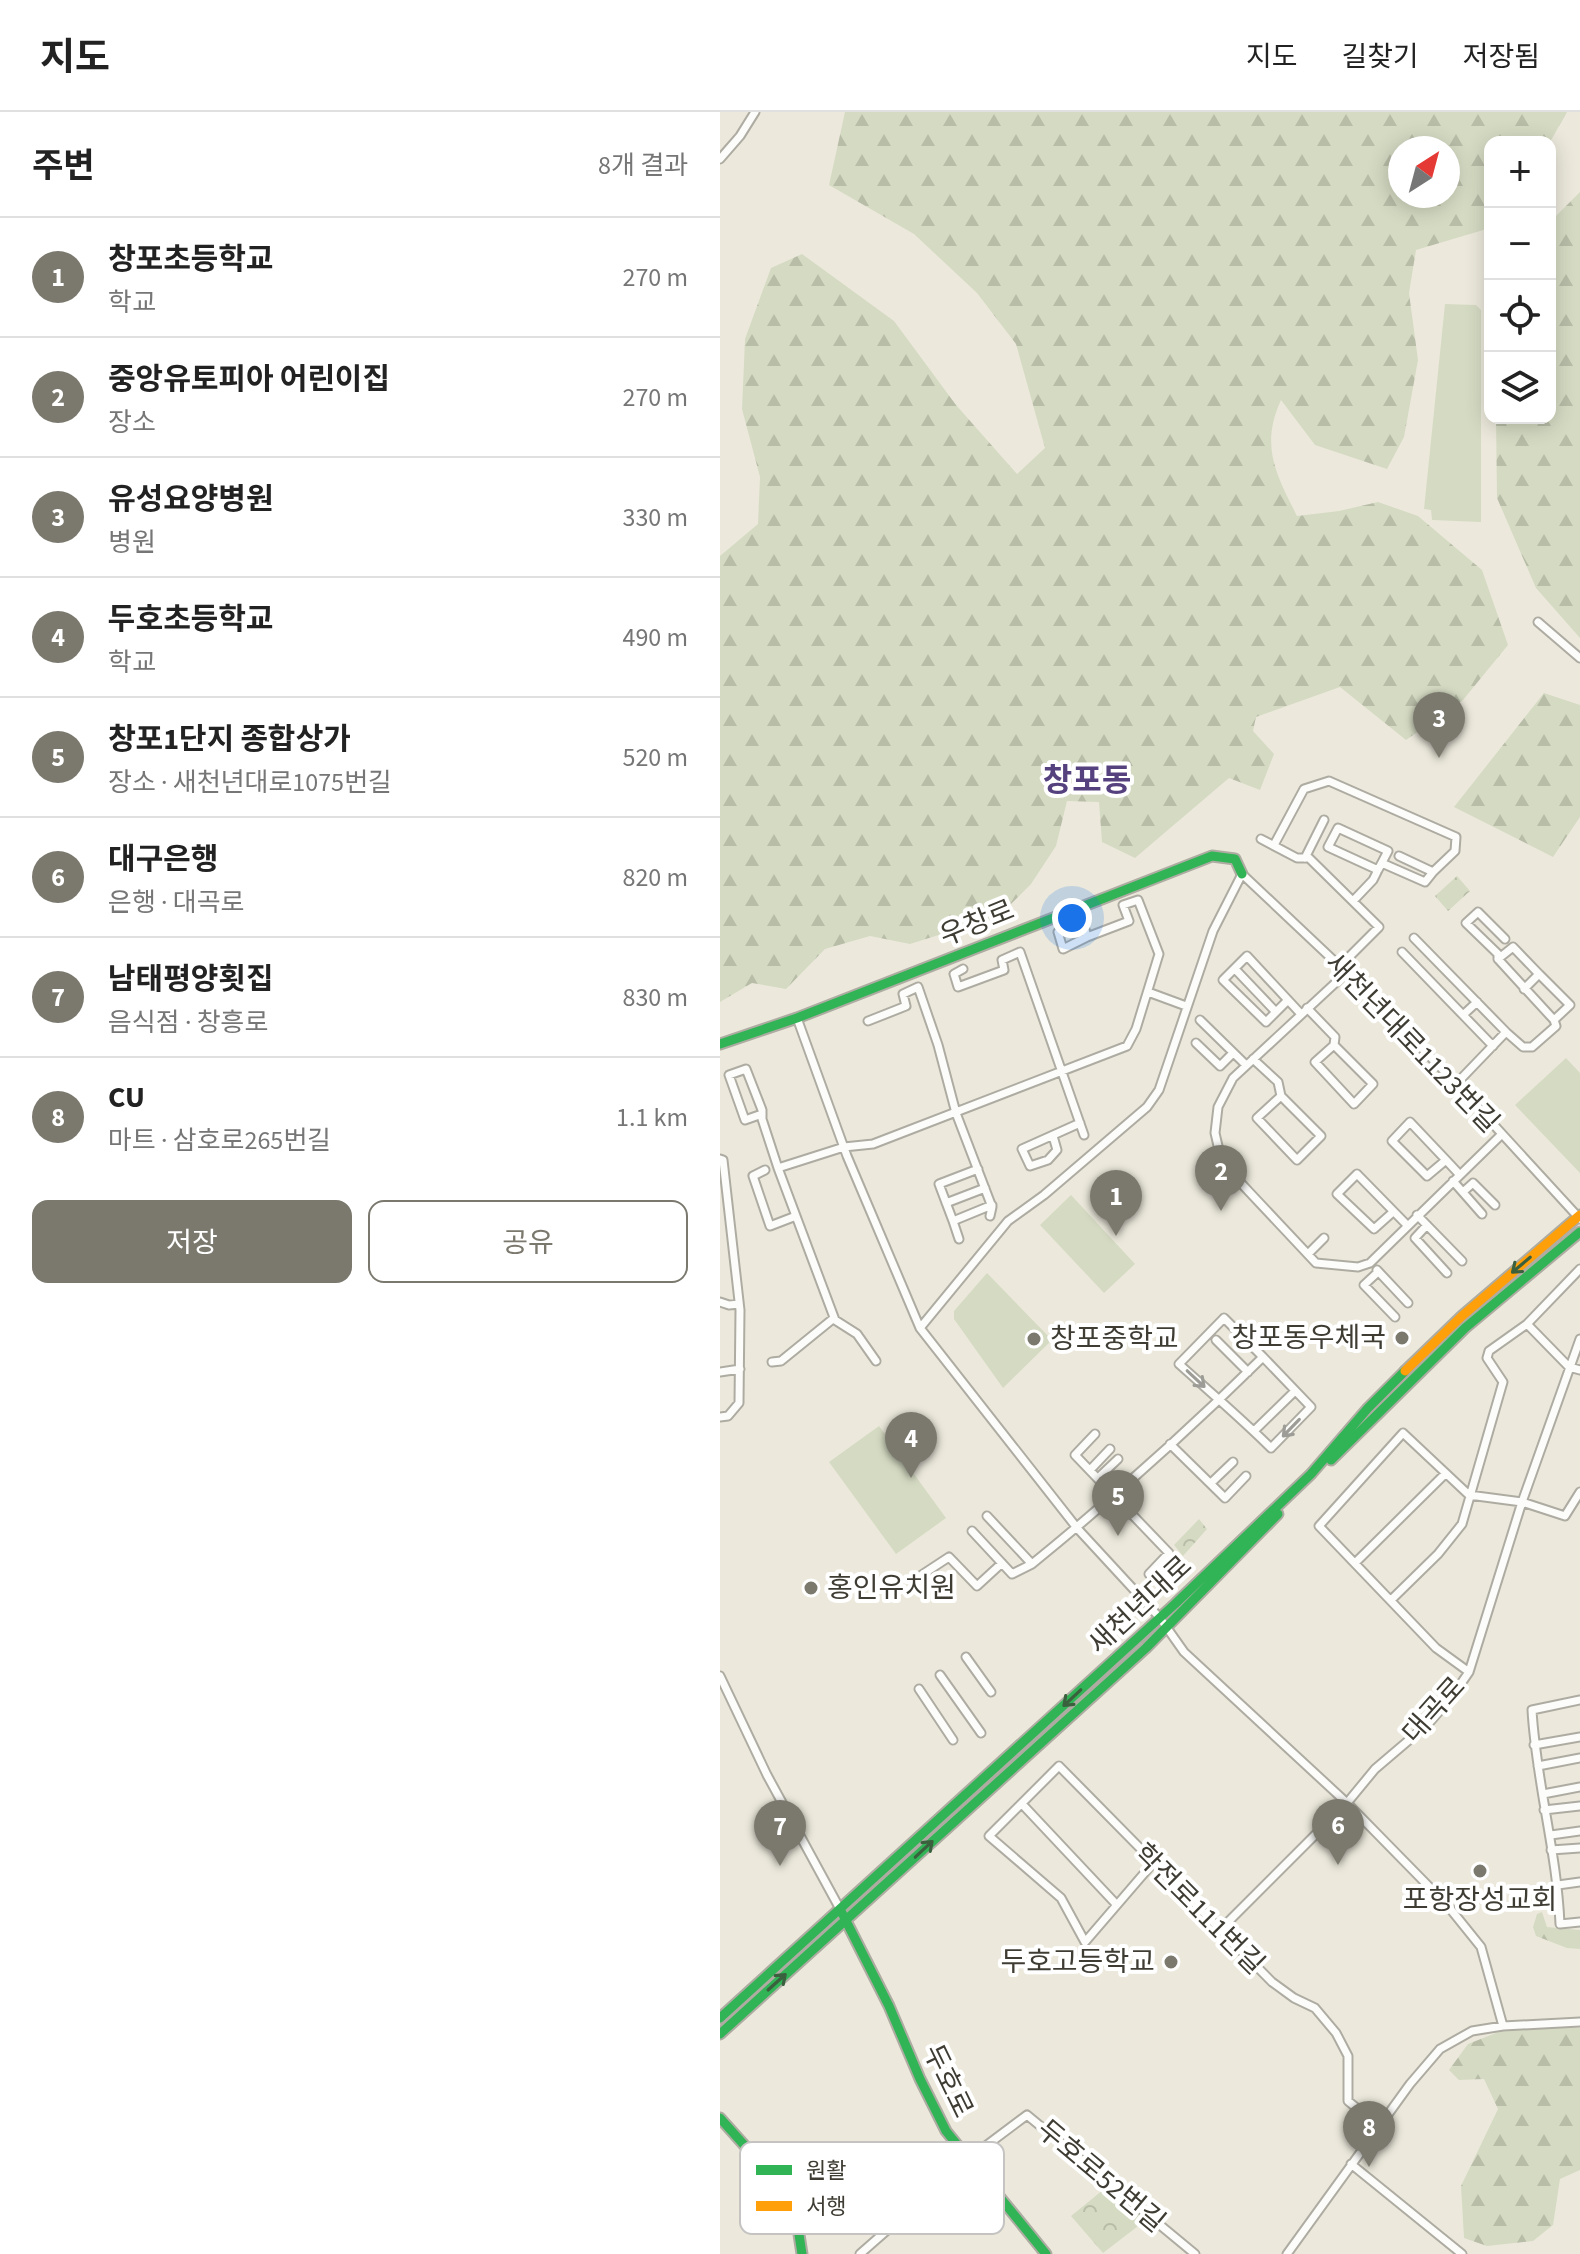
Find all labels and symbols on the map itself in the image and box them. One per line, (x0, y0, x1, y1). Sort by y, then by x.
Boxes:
north arrow (1388, 136, 1460, 208)
pin: 3 (1413, 692, 1465, 758)
district label: 창포동 (1043, 758, 1131, 804)
street label: 우창로 (934, 890, 1020, 956)
your location (1052, 898, 1092, 938)
street label: 새천년대로1123번길 (1316, 944, 1508, 1142)
pin: 2 (1195, 1145, 1247, 1211)
pin: 1 (1090, 1170, 1142, 1236)
one-way arrow (1511, 1256, 1531, 1274)
place label: 창포동우체국 (1231, 1318, 1386, 1358)
place label: 창포중학교 (1050, 1319, 1179, 1359)
marker: 창포동우체국 (1393, 1329, 1411, 1347)
marker: 창포중학교 (1025, 1330, 1043, 1348)
one-way arrow (1186, 1370, 1206, 1389)
pin: 4 (885, 1412, 937, 1478)
one-way arrow (1281, 1418, 1300, 1438)
pin: 5 (1092, 1470, 1144, 1536)
street label: 새천년대로 (1079, 1546, 1201, 1664)
place label: 홍인유치원 (827, 1568, 956, 1608)
marker: 홍인유치원 (802, 1579, 820, 1597)
street label: 대곡로 (1393, 1668, 1475, 1752)
one-way arrow (1062, 1689, 1082, 1708)
pin: 6 (1312, 1799, 1364, 1865)
pin: 7 (754, 1800, 806, 1866)
street label: 학전로111번길 (1125, 1835, 1273, 1983)
one-way arrow (914, 1841, 934, 1859)
marker: 포항장성교회 (1471, 1862, 1489, 1880)
place label: 포항장성교회 (1403, 1880, 1557, 1920)
place label: 두호고등학교 (1000, 1942, 1155, 1982)
marker: 두호고등학교 (1162, 1953, 1180, 1971)
one-way arrow (767, 1973, 787, 1991)
street label: 두호로 (913, 2038, 983, 2124)
pin: 8 (1343, 2101, 1395, 2167)
street label: 두호로52번길 (1028, 2110, 1174, 2242)
legend (740, 2142, 1004, 2234)
text: 원활 (806, 2155, 846, 2187)
text: 서행 (806, 2191, 846, 2223)

